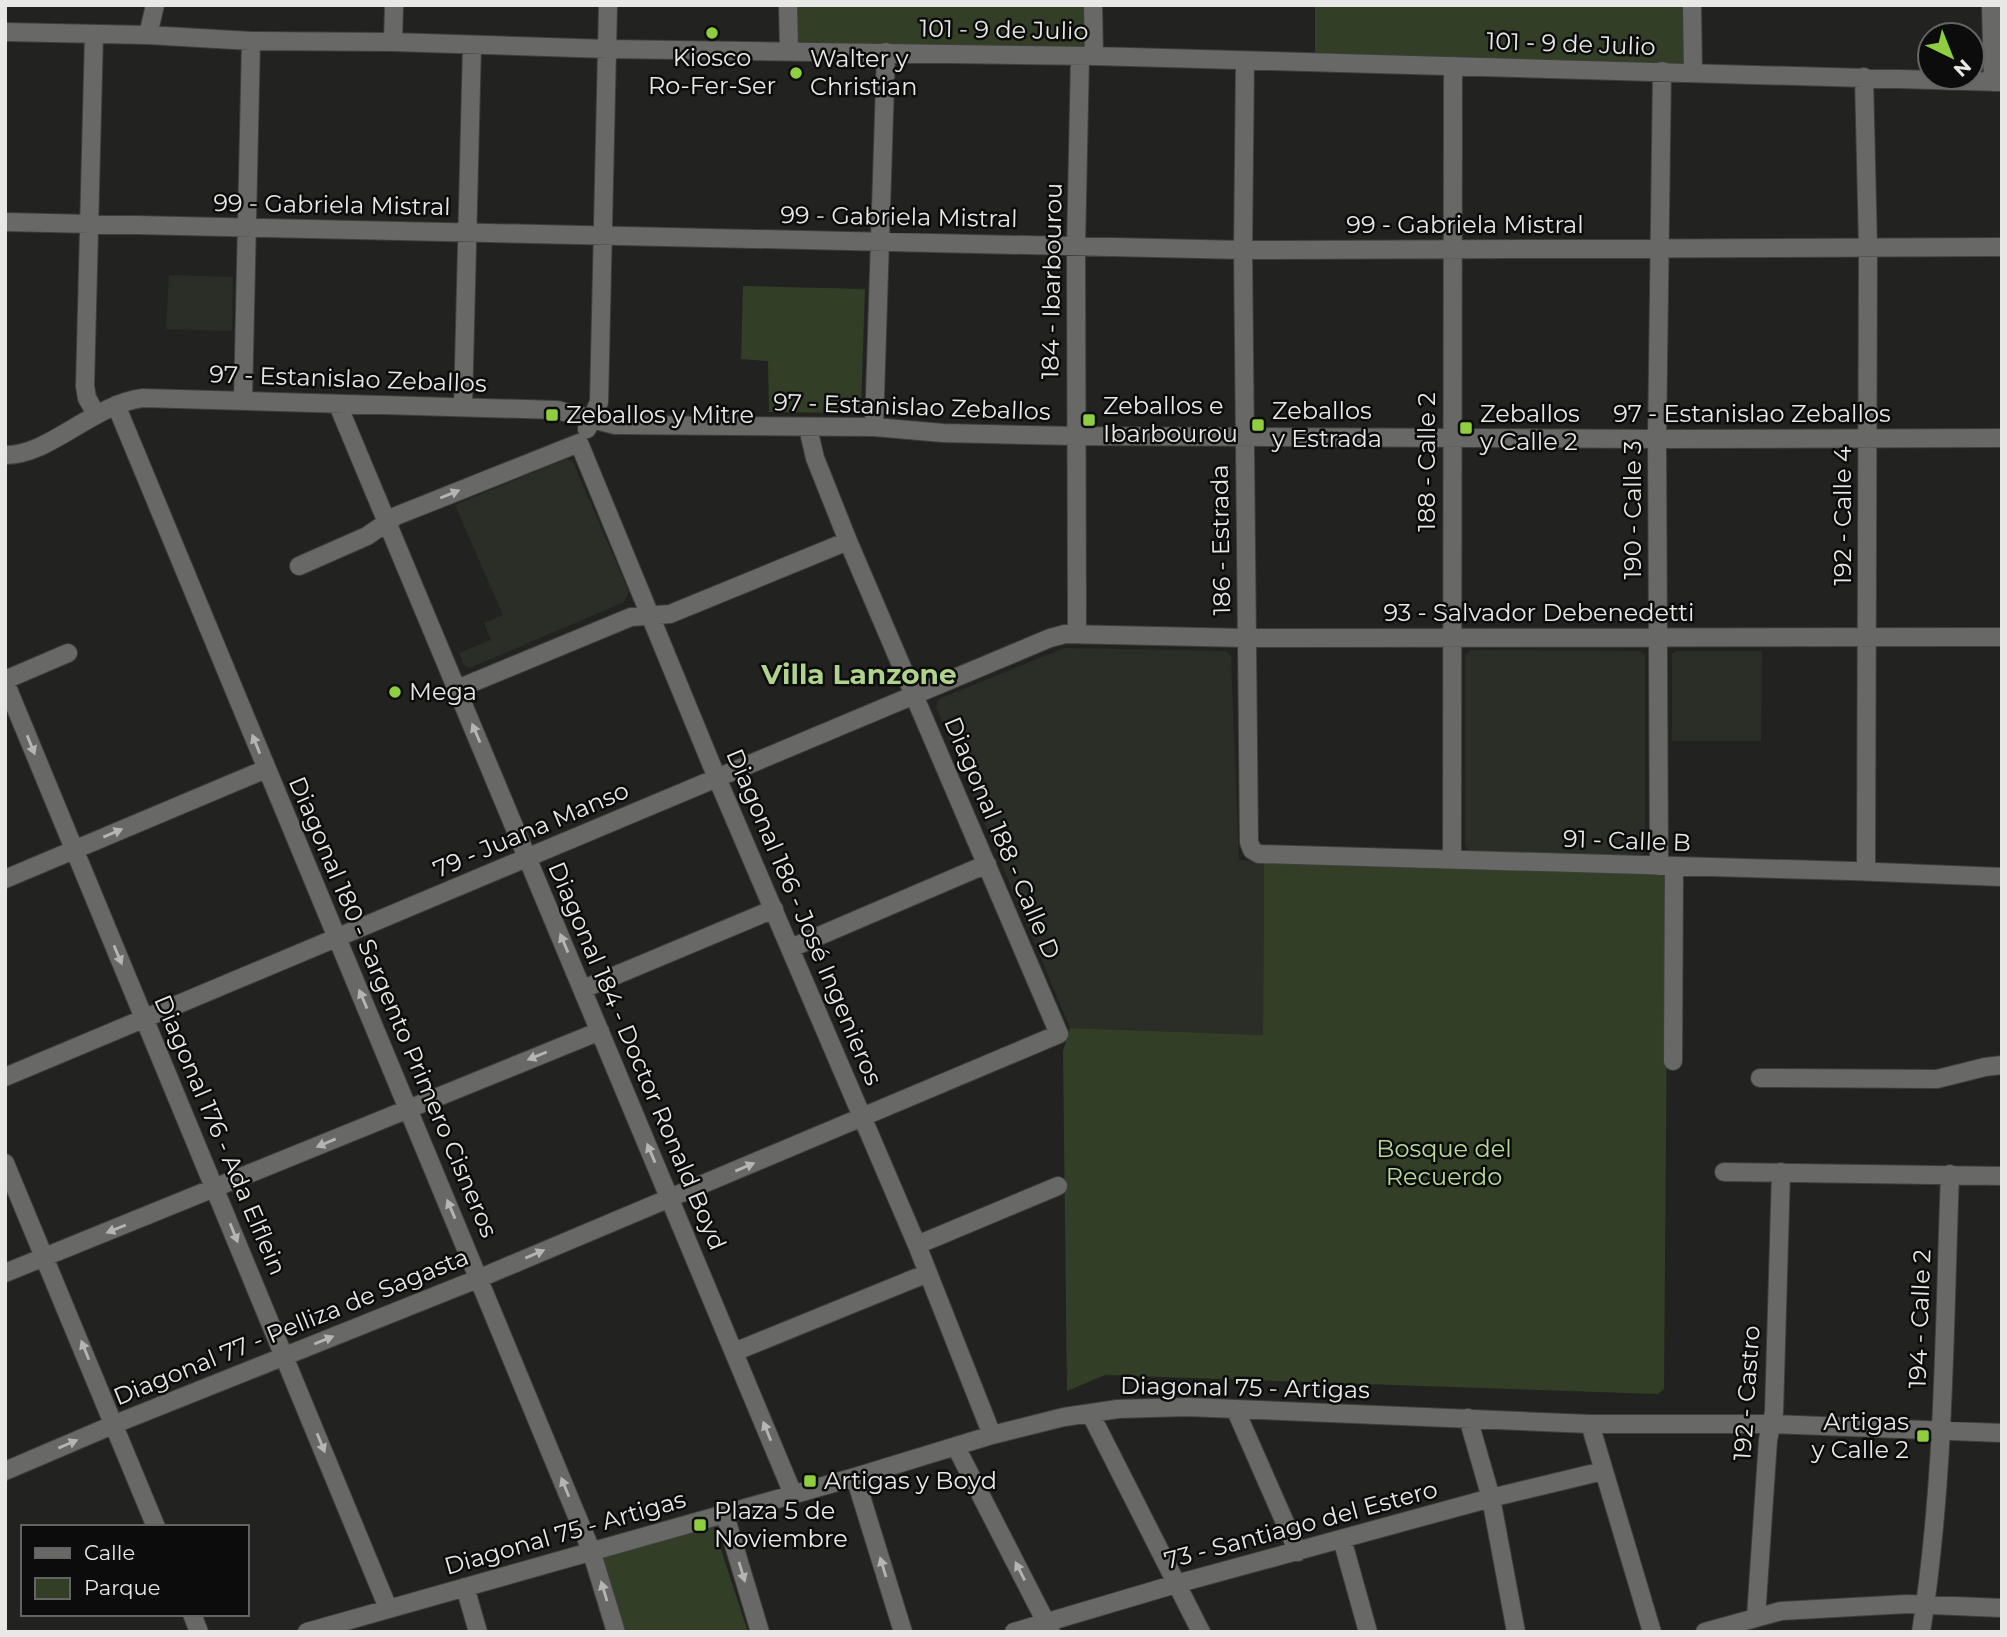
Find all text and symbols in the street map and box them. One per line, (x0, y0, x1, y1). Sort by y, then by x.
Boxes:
street label: 101 - 9 de Julio (919, 14, 1089, 45)
north arrow (1916, 21, 1986, 91)
marker: Kiosco Ro-Fer-Ser (704, 25, 720, 41)
street label: 101 - 9 de Julio (1486, 26, 1656, 61)
place label: Kiosco Ro-Fer-Ser (648, 43, 776, 100)
place label: Walter y Christian (810, 44, 917, 101)
text: N (1949, 54, 1976, 82)
marker: Walter y Christian (788, 65, 804, 81)
street label: 184 - Ibarbourou (1035, 182, 1068, 380)
street label: 99 - Gabriela Mistral (213, 188, 451, 221)
street label: 99 - Gabriela Mistral (780, 200, 1018, 233)
street label: 99 - Gabriela Mistral (1346, 210, 1584, 239)
street label: 97 - Estanislao Zeballos (209, 359, 487, 398)
street label: 97 - Estanislao Zeballos (773, 387, 1051, 426)
place label: Zeballos e Ibarbourou (1103, 391, 1238, 448)
street label: 188 - Calle 2 (1412, 392, 1441, 532)
place label: Zeballos y Estrada (1271, 396, 1382, 453)
place label: Zeballos y Calle 2 (1479, 399, 1580, 456)
street label: 97 - Estanislao Zeballos (1613, 399, 1891, 428)
place label: Zeballos y Mitre (566, 400, 754, 429)
marker: Zeballos y Mitre (544, 407, 560, 423)
marker: Zeballos e Ibarbourou (1081, 412, 1097, 428)
marker: Zeballos y Estrada (1250, 417, 1266, 433)
marker: Zeballos y Calle 2 (1458, 420, 1474, 436)
street label: 190 - Calle 3 (1618, 440, 1647, 580)
street label: 192 - Calle 4 (1828, 446, 1857, 586)
street label: 186 - Estrada (1205, 464, 1236, 616)
one-way arrow (440, 488, 461, 499)
street label: 93 - Salvador Debenedetti (1383, 598, 1695, 627)
district label: Villa Lanzone (760, 657, 957, 691)
place label: Mega (409, 677, 477, 706)
marker: Mega (387, 684, 403, 700)
street label: Diagonal 188 - Calle D (938, 712, 1067, 963)
one-way arrow (470, 723, 481, 744)
one-way arrow (250, 733, 261, 754)
one-way arrow (26, 734, 37, 755)
street label: Diagonal 186 - José Ingenieros (720, 744, 889, 1089)
street label: Diagonal 180 - Sargento Primero Cisneros (283, 772, 504, 1242)
street label: 79 - Juana Manso (429, 775, 633, 884)
street label: 91 - Calle B (1563, 824, 1691, 857)
one-way arrow (103, 827, 124, 838)
street label: Diagonal 184 - Doctor Ronald Boyd (542, 857, 733, 1254)
one-way arrow (558, 933, 570, 953)
one-way arrow (113, 945, 124, 966)
one-way arrow (357, 988, 368, 1009)
street label: Diagonal 176 - Ada Elflein (148, 990, 293, 1279)
one-way arrow (526, 1051, 547, 1062)
park label: Bosque del Recuerdo (1376, 1134, 1512, 1191)
one-way arrow (316, 1137, 337, 1148)
one-way arrow (646, 1142, 657, 1163)
one-way arrow (735, 1161, 755, 1173)
one-way arrow (445, 1198, 456, 1219)
one-way arrow (229, 1222, 240, 1243)
one-way arrow (105, 1223, 126, 1234)
street label: Diagonal 77 - Pelliza de Sagasta (109, 1242, 473, 1411)
one-way arrow (525, 1249, 546, 1260)
street label: 194 - Calle 2 (1903, 1249, 1936, 1389)
street label: 192 - Castro (1727, 1324, 1766, 1462)
one-way arrow (314, 1334, 335, 1345)
one-way arrow (79, 1339, 90, 1360)
street label: Diagonal 75 - Artigas (1120, 1371, 1370, 1404)
place label: Artigas y Calle 2 (1810, 1407, 1909, 1464)
one-way arrow (761, 1421, 773, 1441)
marker: Artigas y Calle 2 (1915, 1428, 1931, 1444)
one-way arrow (315, 1433, 326, 1454)
one-way arrow (58, 1438, 78, 1450)
place label: Artigas y Boyd (824, 1466, 997, 1495)
marker: Artigas y Boyd (802, 1473, 818, 1489)
street label: 73 - Santiago del Estero (1161, 1474, 1441, 1575)
one-way arrow (560, 1476, 571, 1497)
street label: Diagonal 75 - Artigas (441, 1484, 689, 1581)
place label: Plaza 5 de Noviembre (714, 1496, 848, 1553)
marker: Plaza 5 de Noviembre (692, 1517, 708, 1533)
legend (21, 1525, 248, 1616)
text: Calle (84, 1540, 135, 1565)
one-way arrow (877, 1556, 887, 1577)
one-way arrow (1014, 1561, 1025, 1581)
one-way arrow (738, 1562, 748, 1583)
text: Parque (84, 1575, 160, 1600)
one-way arrow (598, 1580, 608, 1601)

